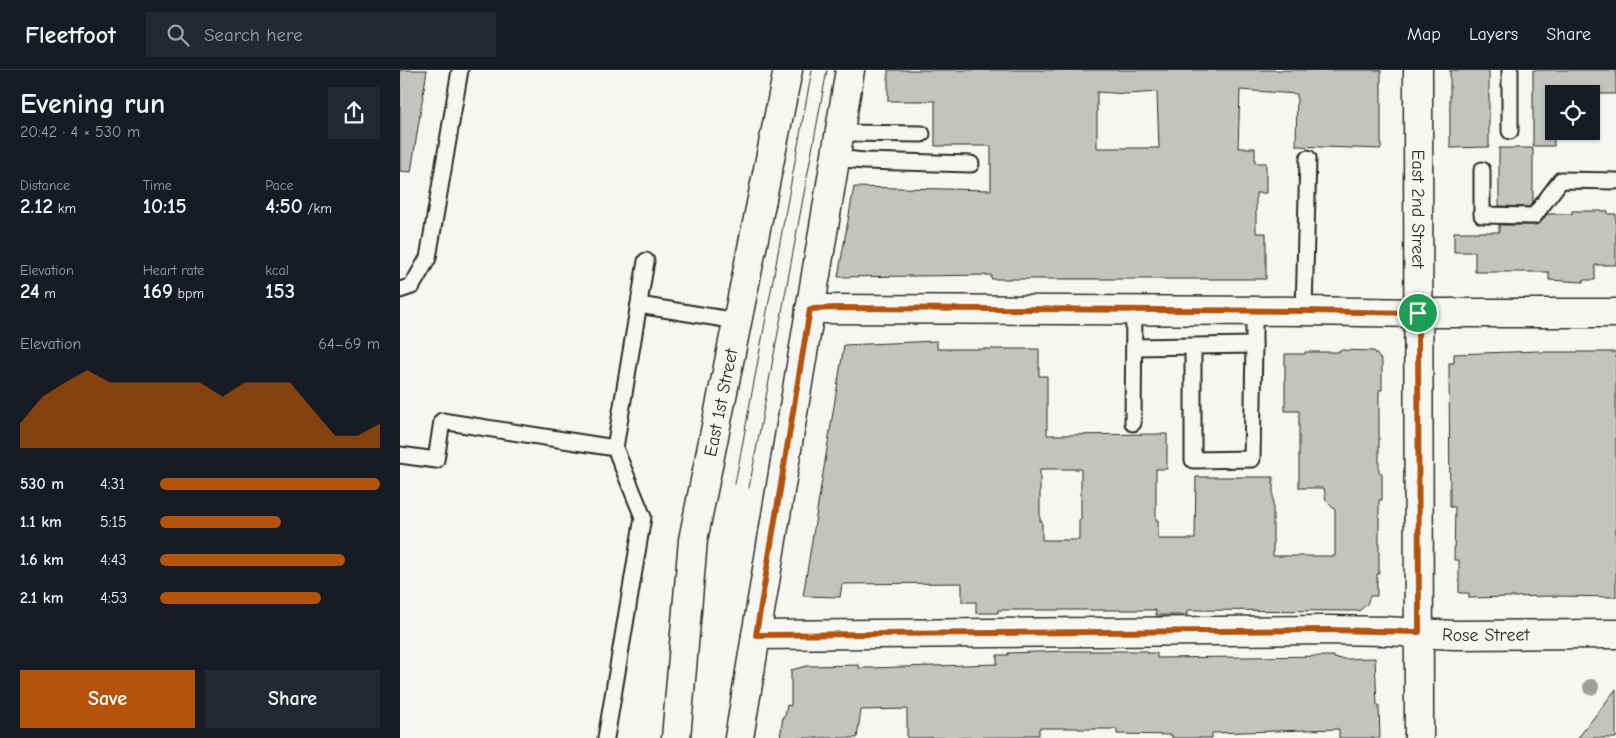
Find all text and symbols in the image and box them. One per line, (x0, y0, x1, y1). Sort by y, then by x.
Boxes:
search box (146, 12, 496, 57)
text: Fleetfoot (25, 21, 116, 49)
icon: search (164, 21, 192, 49)
text: Search here (204, 24, 303, 46)
text: Map (1407, 24, 1441, 45)
text: Layers (1469, 24, 1518, 45)
text: Share (1546, 24, 1591, 45)
map controls (1545, 85, 1600, 140)
button: locate (1545, 85, 1600, 140)
button: share (328, 87, 380, 139)
text: Evening run (20, 88, 165, 120)
text: 20:42 · 4 × 530 m (20, 123, 140, 141)
street label: East 2nd Street (1408, 150, 1429, 269)
text: Distance (20, 177, 70, 194)
text: Time (143, 177, 172, 194)
text: Pace (265, 177, 294, 194)
text: 2.12 (20, 194, 53, 218)
text: 10:15 (143, 194, 187, 218)
text: 4:50 (265, 194, 303, 218)
text: km (53, 200, 76, 217)
text: /km (303, 200, 332, 217)
text: Elevation (20, 262, 74, 279)
text: Heart rate (143, 262, 204, 279)
text: kcal (265, 262, 289, 279)
text: 24 (20, 279, 40, 303)
text: 169 (143, 279, 173, 303)
text: 153 (265, 279, 295, 303)
text: m (40, 285, 56, 302)
text: bpm (173, 285, 204, 302)
pin (1397, 292, 1439, 334)
icon: arrive (1404, 299, 1432, 327)
text: Elevation (20, 335, 81, 353)
text: 64–69 m (318, 335, 380, 353)
street label: East 1st Street (700, 346, 742, 458)
text: 530 m (20, 475, 64, 493)
text: 4:31 (100, 475, 125, 493)
text: 1.1 km (20, 513, 62, 531)
text: 5:15 (100, 513, 127, 531)
text: 1.6 km (20, 551, 64, 569)
text: 4:43 (100, 551, 126, 569)
text: 2.1 km (20, 589, 63, 607)
text: 4:53 (100, 589, 127, 607)
street label: Rose Street (1442, 624, 1531, 646)
button: Save (20, 670, 195, 728)
button: Share (205, 670, 380, 728)

